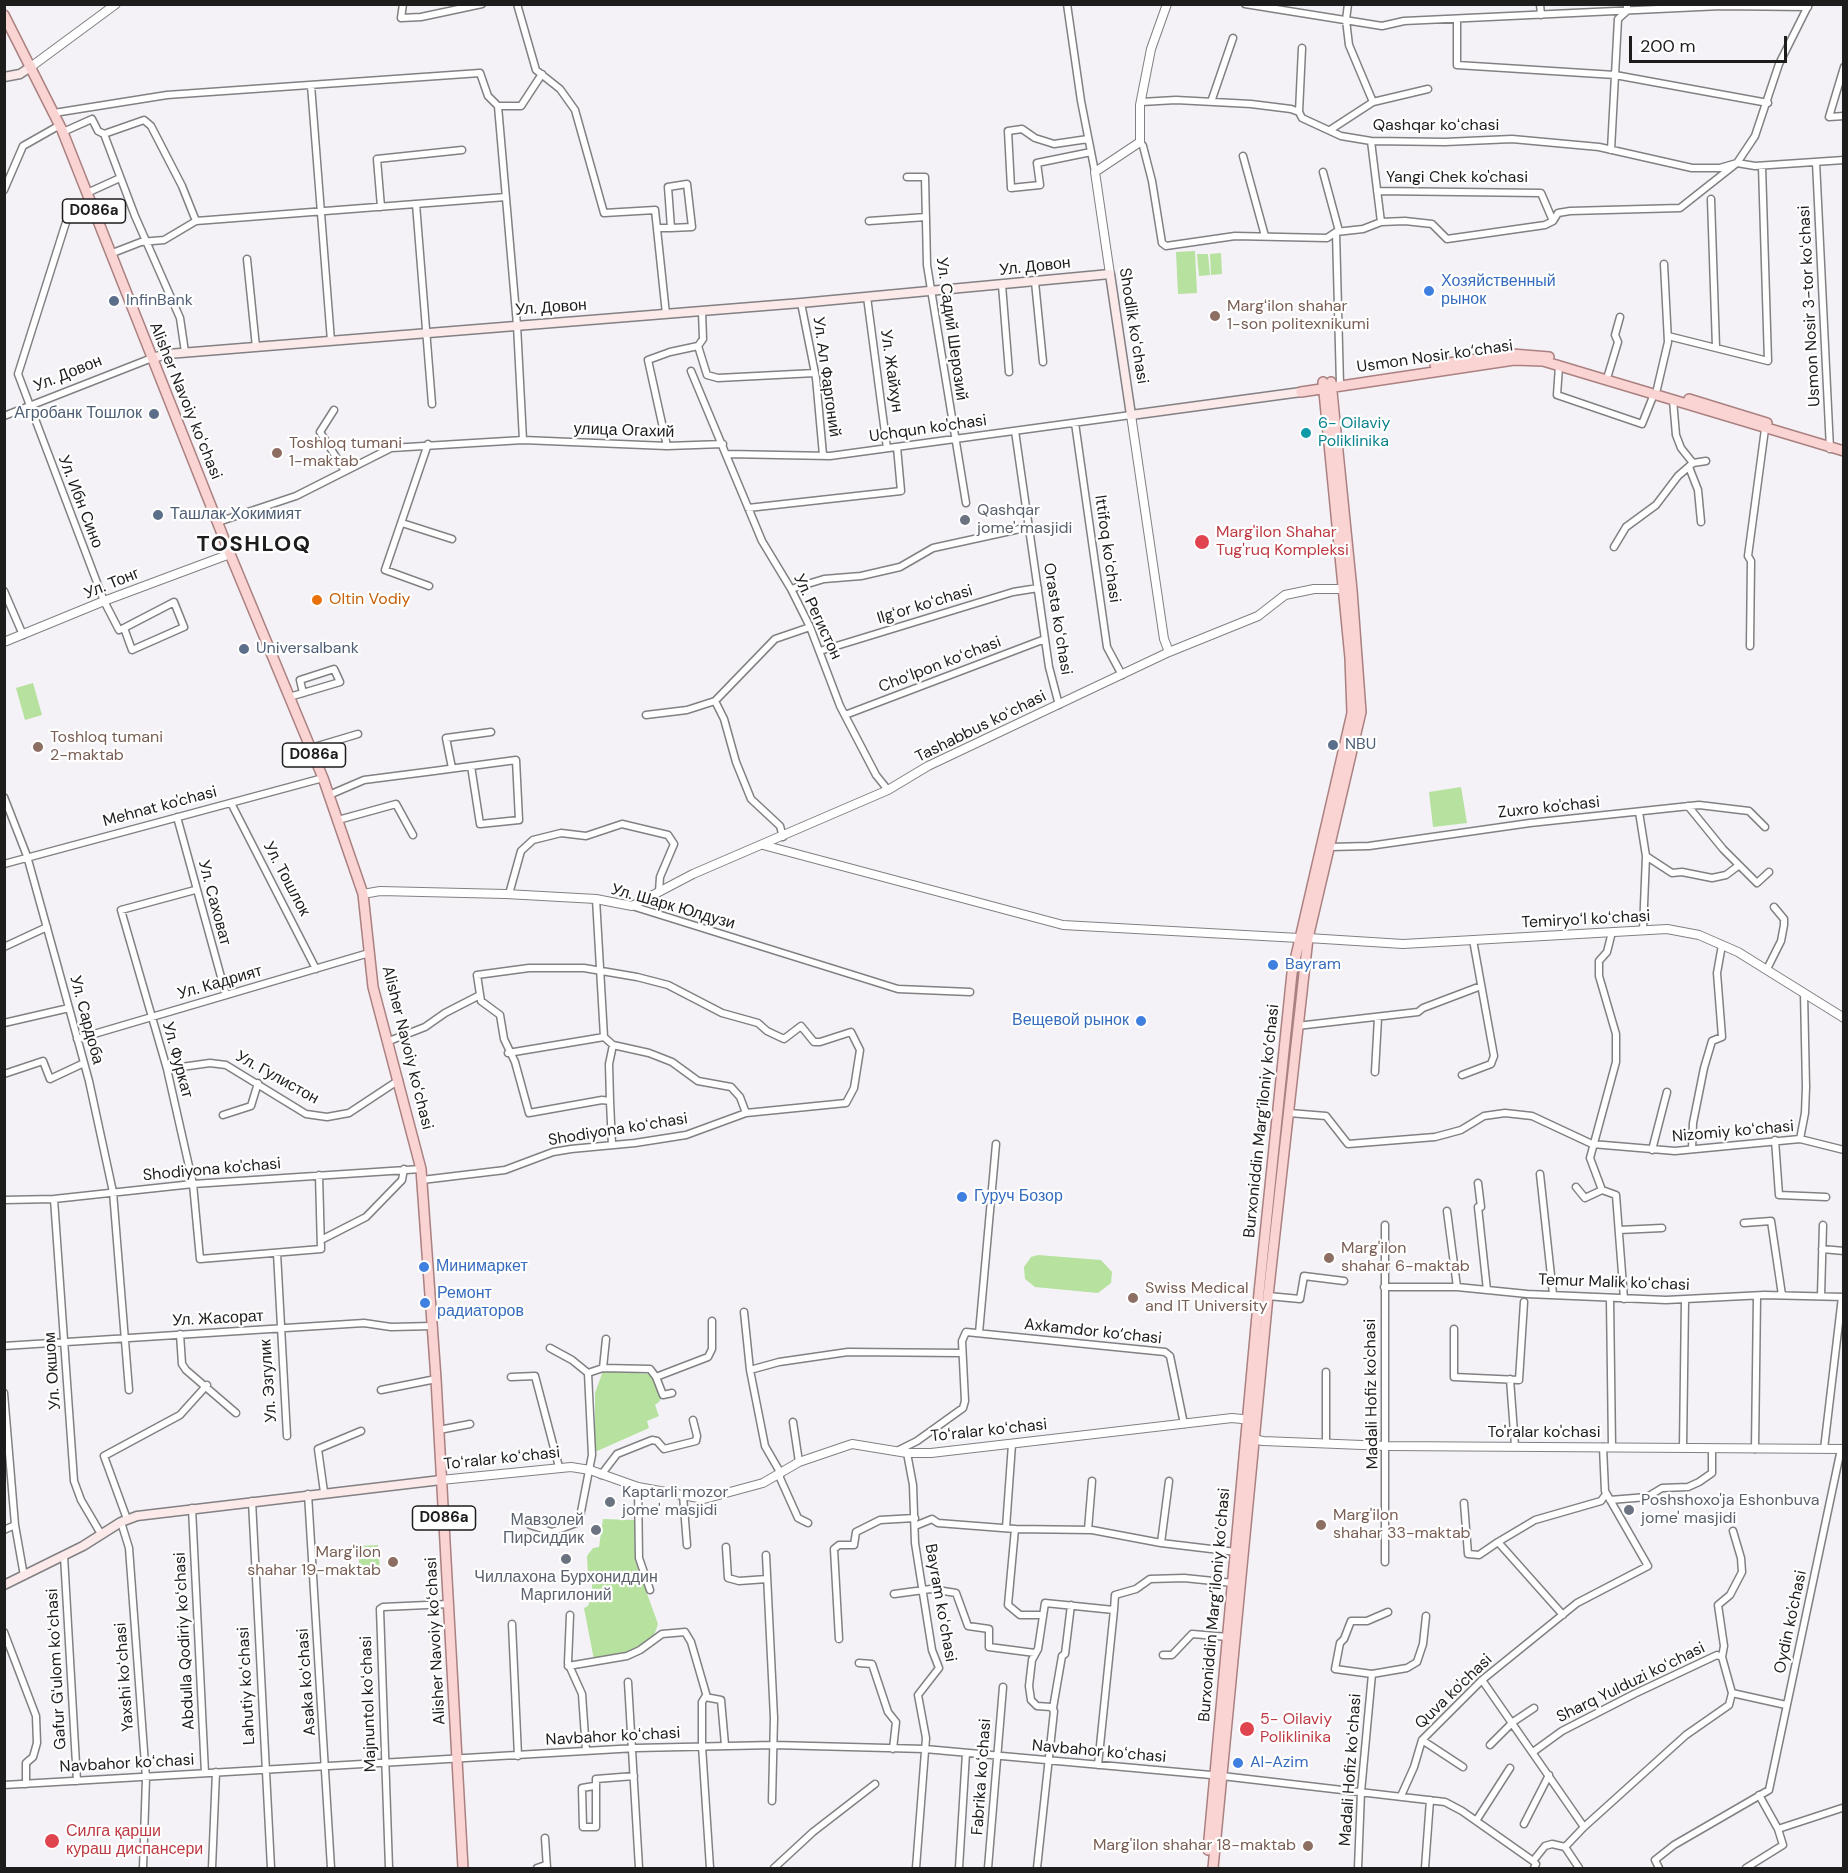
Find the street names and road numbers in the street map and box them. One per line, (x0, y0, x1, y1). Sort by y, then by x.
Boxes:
street label: Qashqar koʻchasi (1373, 116, 1499, 136)
street label: Yangi Chek ko'chasi (1386, 168, 1528, 188)
road number: D086a (62, 199, 125, 223)
street label: Usmon Nosir 3-tor koʻchasi (1795, 205, 1825, 407)
street label: Ул. Довон (998, 254, 1072, 280)
street label: Ул. Садий Шерозий (931, 256, 971, 402)
street label: Shodlik koʻchasi (1114, 267, 1152, 385)
street label: Ул. Довон (515, 296, 587, 320)
street label: Ул. Ал Фаргоний (808, 316, 844, 438)
street label: Alisher Navoiy koʻchasi (145, 320, 225, 482)
street label: Ул. Жайхун (876, 328, 906, 414)
street label: Usmon Nosir ko‘chasi (1356, 337, 1514, 377)
street label: Ул. Довон (31, 352, 105, 396)
street label: Uchqun ko'chasi (868, 411, 988, 447)
street label: улица Огахий (573, 420, 675, 442)
street label: Ул. Ибн Сино (54, 453, 106, 551)
street label: Ittifoq koʻchasi (1090, 494, 1124, 604)
street label: Orasta koʻchasi (1039, 562, 1075, 676)
street label: Ул. Тонг (82, 564, 142, 604)
street label: Ул. Регистон (789, 571, 845, 663)
street label: Ilgʻor koʻchasi (875, 581, 975, 629)
street label: Choʻlpon koʻchasi (876, 633, 1004, 697)
street label: Tashabbus koʻchasi (912, 687, 1050, 767)
road number: D086a (282, 743, 346, 767)
street label: Mehnat ko'chasi (101, 783, 219, 831)
street label: Zuxro ko'chasi (1497, 793, 1601, 823)
street label: Ул. Тошлок (258, 839, 314, 919)
street label: Ул. Саховат (193, 858, 235, 948)
street label: Ул. Шарк Юлдузи (609, 880, 737, 934)
street label: Temiryoʻl koʻchasi (1521, 907, 1651, 933)
street label: Ул. Кадрият (175, 962, 265, 1004)
street label: Alisher Navoiy koʻchasi (377, 964, 437, 1132)
street label: Ул. Сардоба (65, 974, 107, 1066)
street label: Burxoniddin Marg’iloniy ko’chasi (1240, 1003, 1284, 1239)
street label: Ул. Фуркат (158, 1020, 196, 1100)
street label: Ул. Гулистон (232, 1047, 322, 1109)
street label: Shodiyona koʻchasi (547, 1109, 689, 1151)
street label: Nizomiy koʻchasi (1671, 1117, 1795, 1147)
street label: Shodiyona ko'chasi (142, 1154, 282, 1186)
street label: Temur Malik koʻchasi (1538, 1271, 1690, 1295)
street label: Ул. Жасорат (172, 1307, 264, 1331)
street label: Axkamdor ko‘chasi (1023, 1315, 1163, 1349)
street label: Madali Hofiz ko'chasi (1361, 1319, 1383, 1469)
street label: Ул. Окшом (41, 1331, 65, 1411)
street label: Ул. Эзгулик (257, 1339, 281, 1423)
street label: Toʻralar koʻchasi (930, 1415, 1048, 1447)
street label: To'ralar ko'chasi (1487, 1423, 1601, 1443)
street label: Toʻralar koʻchasi (443, 1443, 561, 1475)
street label: Burxoniddin Marg’iloniy ko’chasi (1195, 1487, 1235, 1723)
road number: D086a (412, 1506, 476, 1530)
street label: Bayram koʻchasi (920, 1542, 960, 1664)
street label: Abdulla Qodiriy koʻchasi (171, 1552, 199, 1730)
street label: Alisher Navoiy koʻchasi (422, 1557, 450, 1725)
street label: Oydin ko'chasi (1771, 1569, 1811, 1675)
street label: Gafur Gʻulom koʻchasi (43, 1588, 71, 1750)
street label: Yaxshi koʻchasi (112, 1622, 138, 1732)
street label: Lahutiy koʻchasi (234, 1626, 260, 1746)
street label: Asaka koʻchasi (294, 1628, 320, 1736)
street label: Majnuntol koʻchasi (357, 1636, 381, 1772)
street label: Sharq Yulduzi koʻchasi (1554, 1639, 1708, 1727)
street label: Quva ko'chasi (1412, 1650, 1496, 1734)
street label: Madali Hofiz koʻchasi (1336, 1693, 1366, 1847)
street label: Fabrika koʻchasi (968, 1718, 996, 1836)
street label: Navbahor koʻchasi (545, 1724, 681, 1750)
street label: Navbahor koʻchasi (1031, 1737, 1167, 1767)
street label: Navbahor koʻchasi (59, 1751, 195, 1777)

